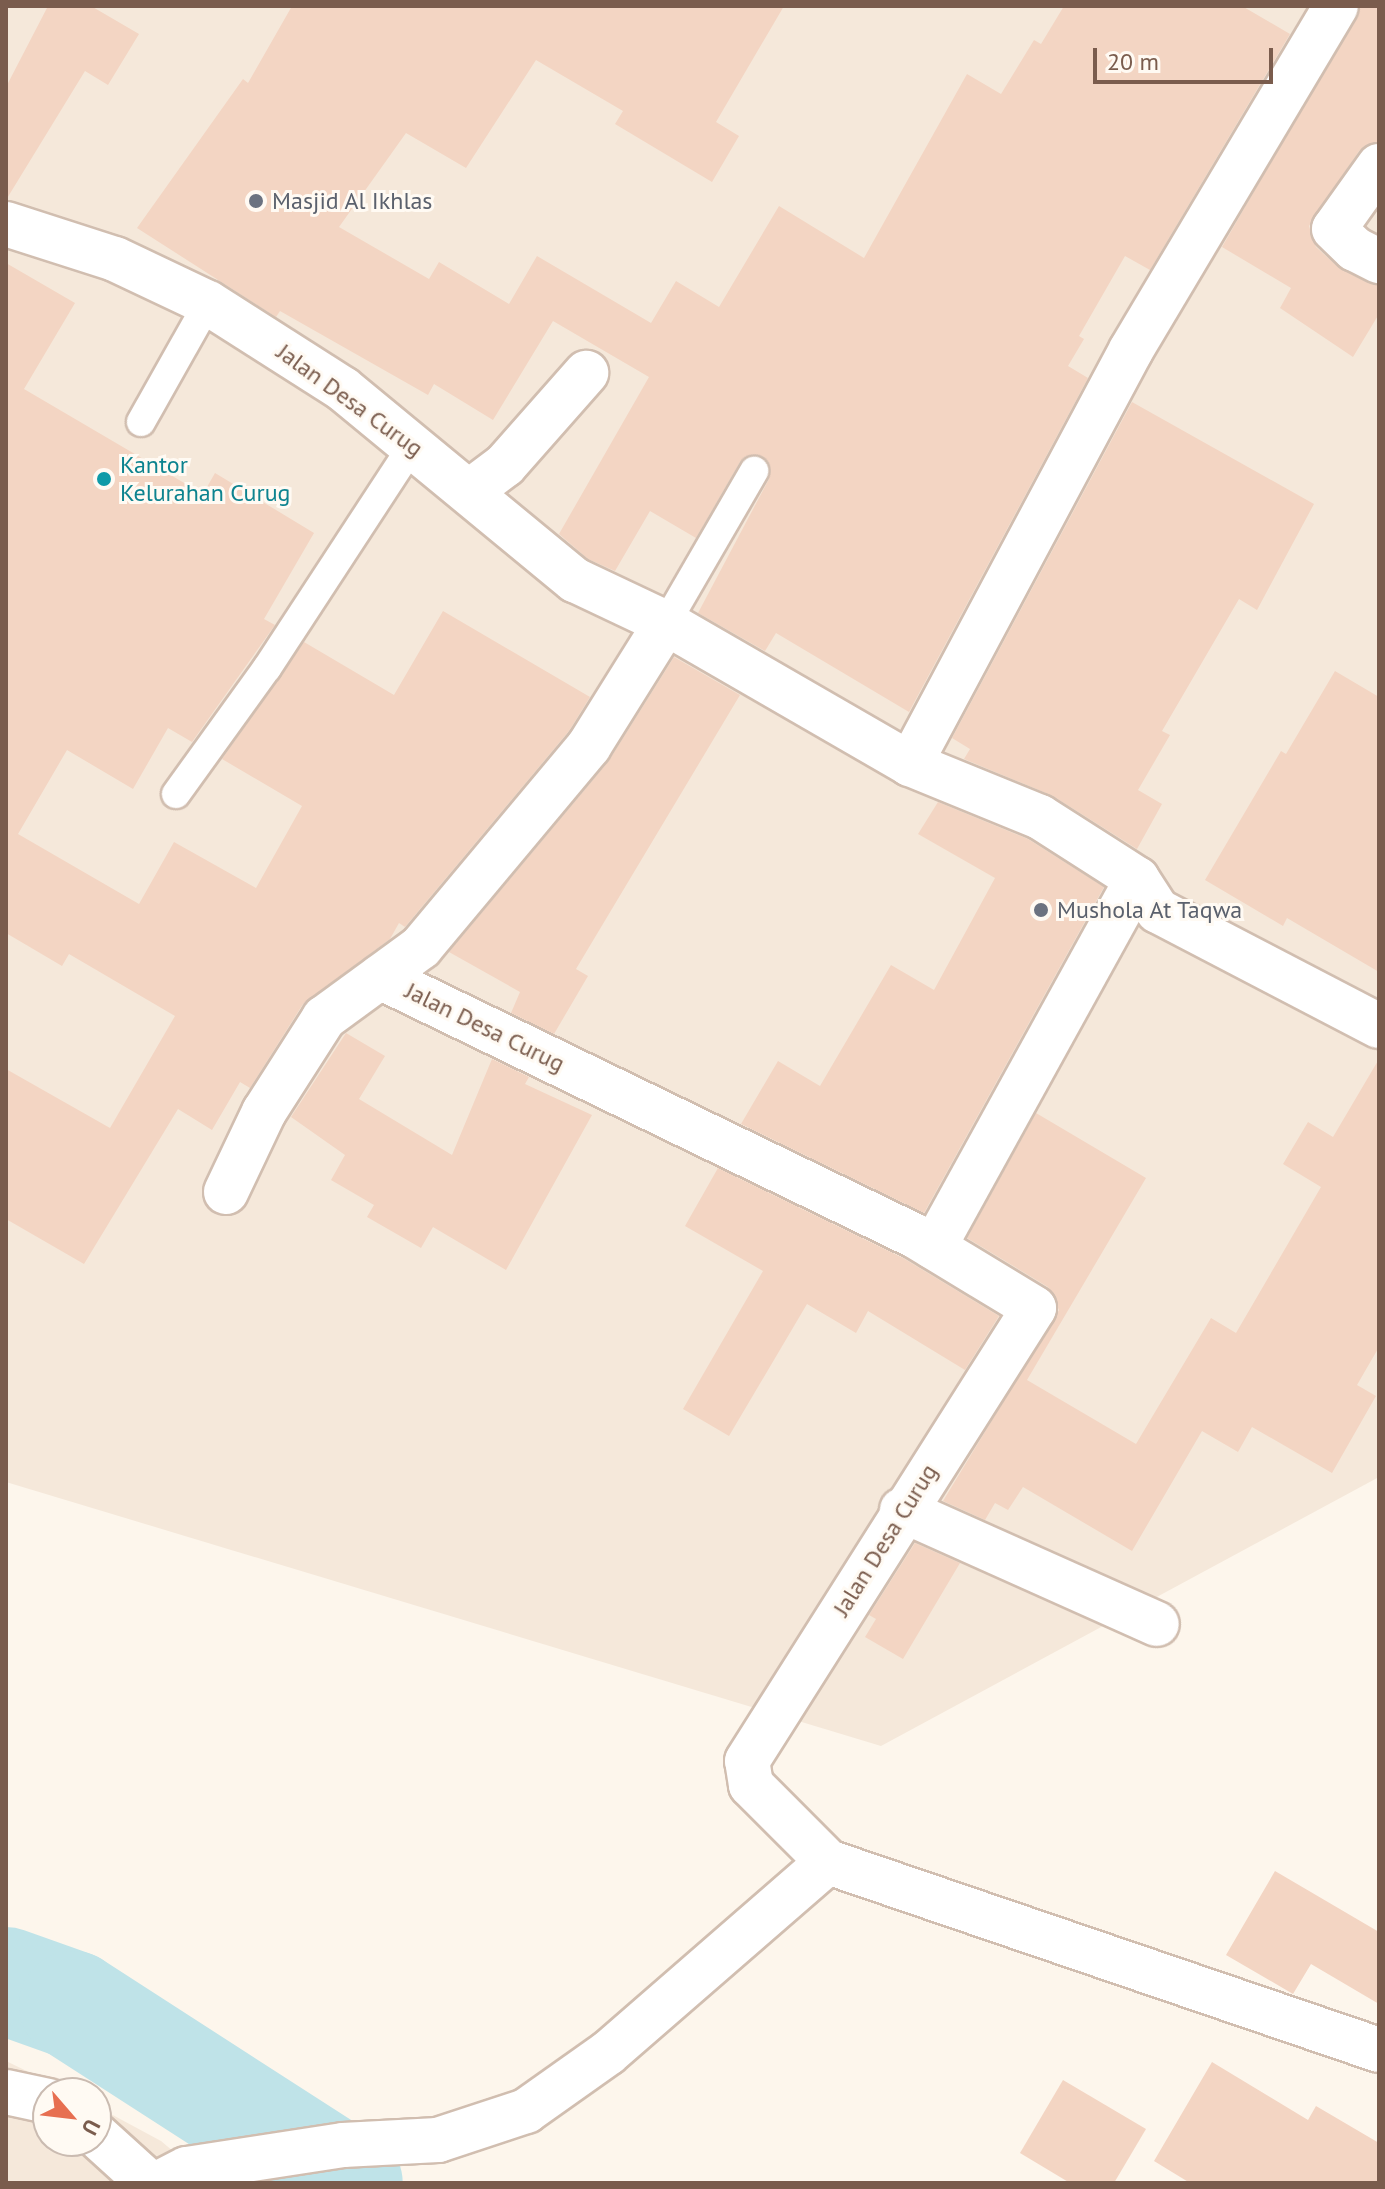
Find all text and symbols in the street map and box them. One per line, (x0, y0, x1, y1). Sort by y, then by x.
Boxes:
scale bar (1097, 32, 1277, 82)
text: 20 m (1107, 46, 1159, 77)
place label: Masjid Al Ikhlas (272, 187, 433, 215)
marker: Masjid Al Ikhlas (247, 192, 265, 210)
street label: Jalan Desa Curug (271, 337, 429, 463)
place label: Kantor Kelurahan Curug (120, 451, 290, 507)
marker: Kantor Kelurahan Curug (95, 470, 113, 488)
place label: Mushola At Taqwa (1057, 896, 1244, 924)
marker: Mushola At Taqwa (1032, 901, 1050, 919)
street label: Jalan Desa Curug (401, 976, 569, 1078)
street label: Jalan Desa Curug (827, 1459, 943, 1621)
north arrow (32, 2077, 112, 2157)
text: U (76, 2115, 107, 2140)

